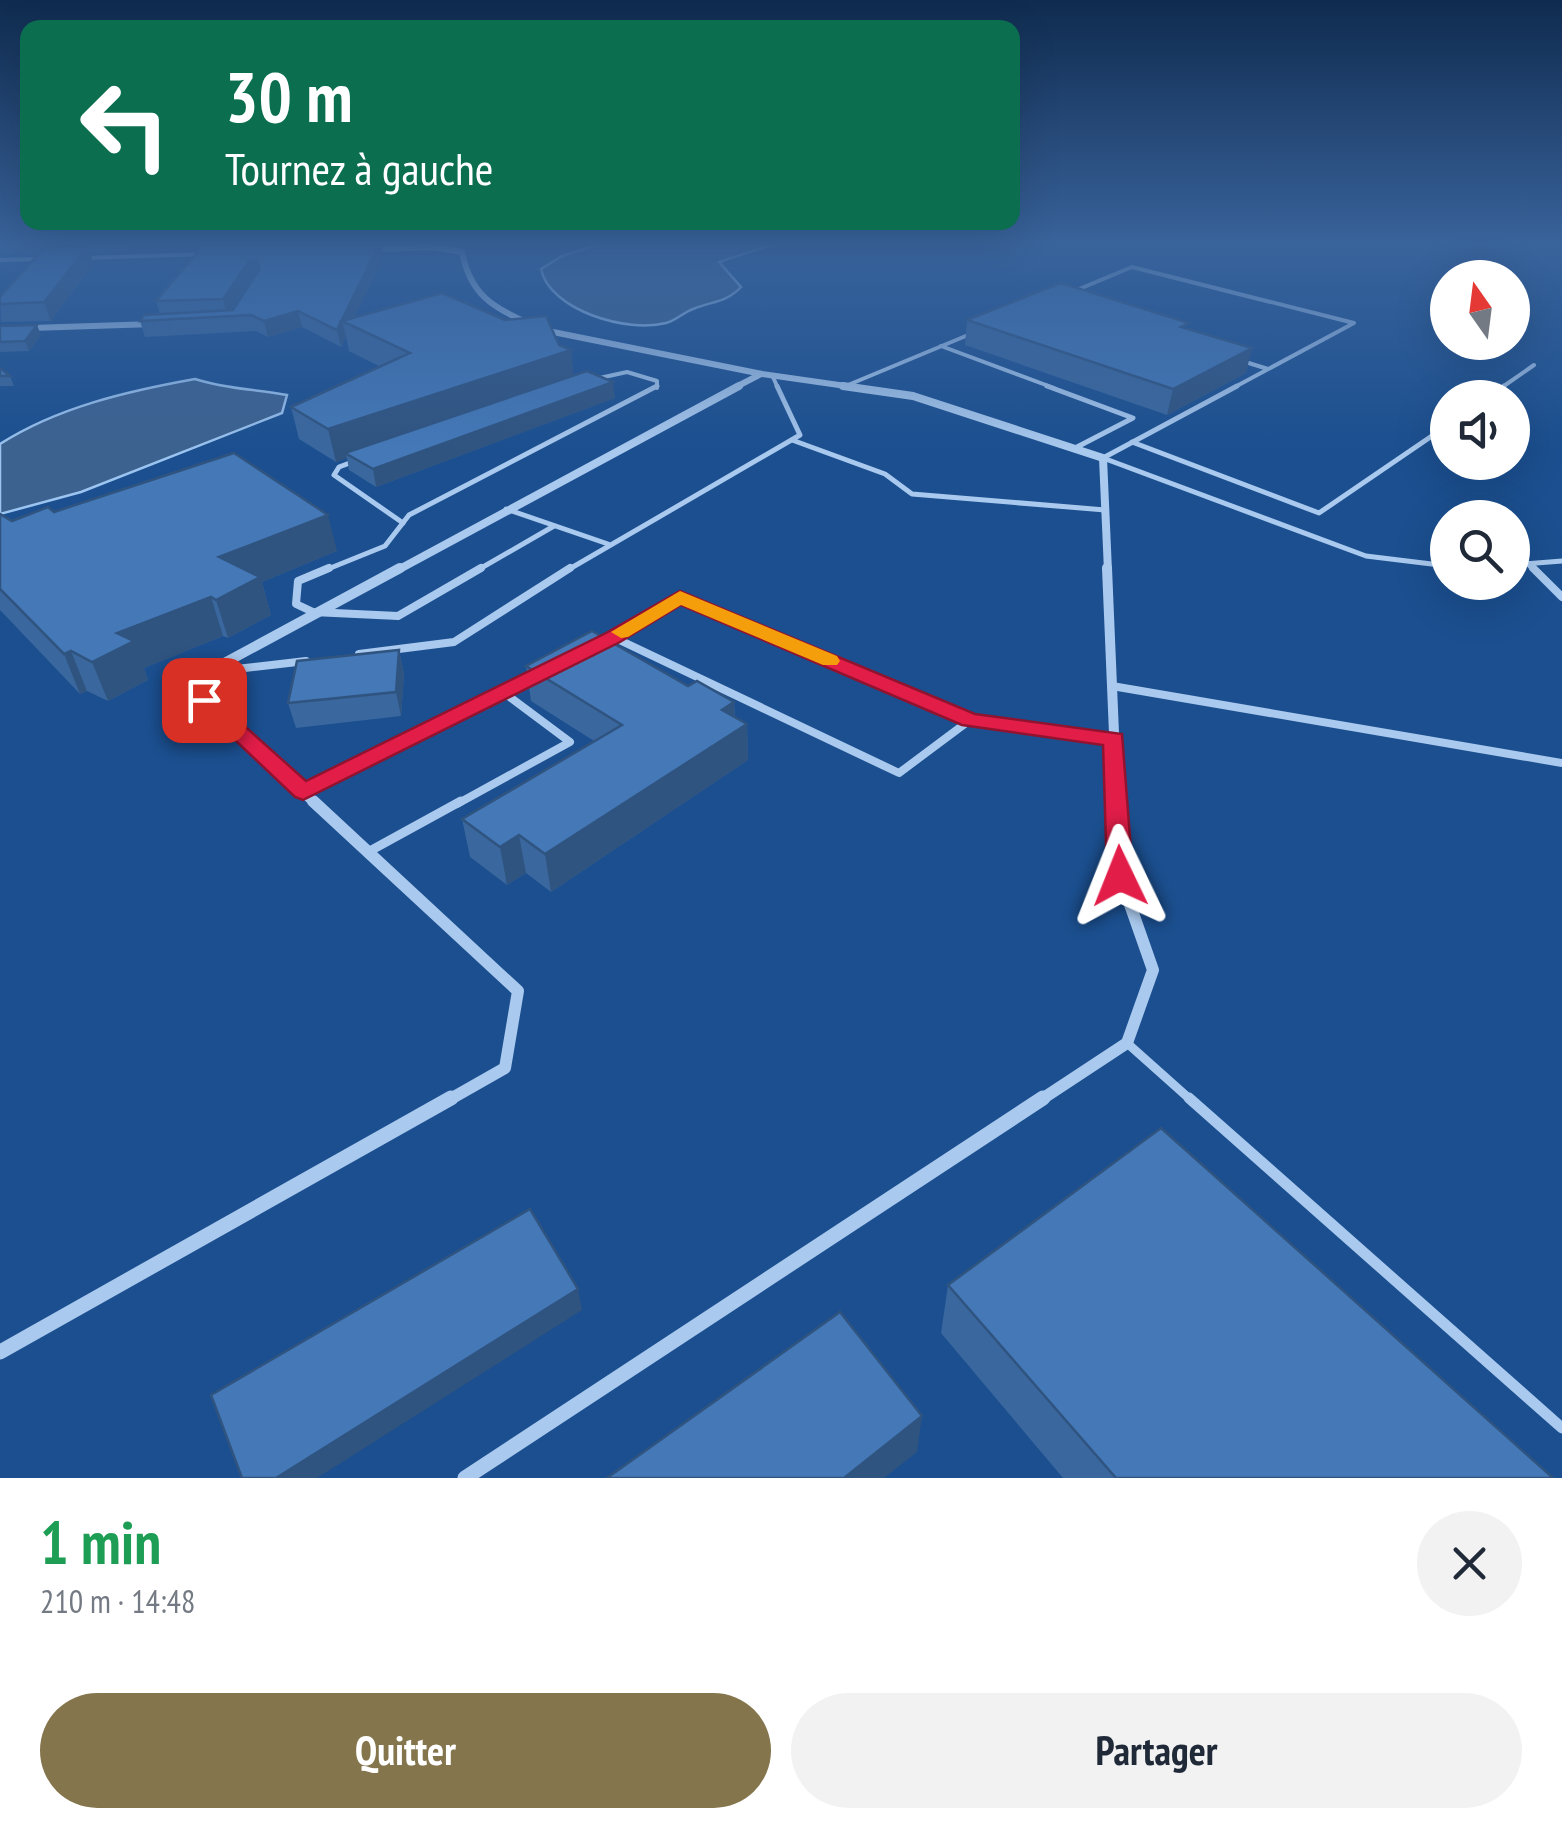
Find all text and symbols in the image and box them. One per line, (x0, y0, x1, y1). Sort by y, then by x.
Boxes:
text: 30 m (225, 51, 353, 141)
icon: left (60, 60, 190, 190)
text: Tournez à gauche (225, 139, 493, 197)
north arrow (1430, 260, 1530, 360)
map controls (1430, 260, 1530, 600)
button: sound (1430, 380, 1530, 480)
button: search (1430, 500, 1530, 600)
pin (162, 658, 247, 743)
icon: arrive (177, 673, 232, 728)
position arrow (1068, 824, 1172, 928)
text: 1 min (40, 1503, 161, 1581)
button: close (1417, 1511, 1522, 1616)
text: 210 m · 14:48 (40, 1580, 195, 1622)
button: Quitter (40, 1693, 771, 1808)
button: Partager (791, 1693, 1522, 1808)

